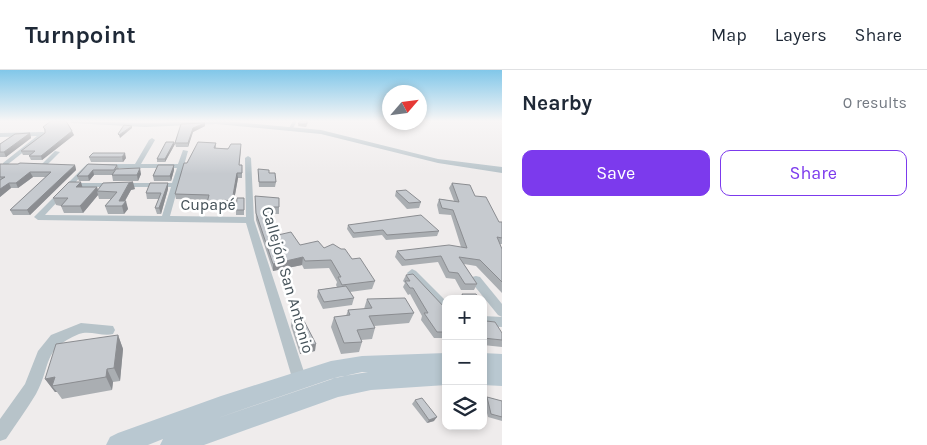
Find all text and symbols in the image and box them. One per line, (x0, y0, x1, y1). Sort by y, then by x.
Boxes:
text: Turnpoint (25, 21, 136, 49)
text: Map (711, 24, 747, 46)
text: Layers (775, 24, 827, 46)
text: Share (855, 24, 902, 46)
north arrow (382, 85, 427, 130)
text: Nearby (522, 91, 592, 115)
text: 0 results (843, 93, 907, 112)
button: Save (522, 150, 710, 196)
button: Share (720, 150, 907, 196)
street label: Cupapé (180, 195, 236, 214)
street label: Callejón San Antonio (258, 204, 318, 356)
map controls (442, 295, 487, 430)
button: + (442, 295, 487, 340)
button: − (442, 340, 487, 385)
button: layers (442, 385, 487, 430)

